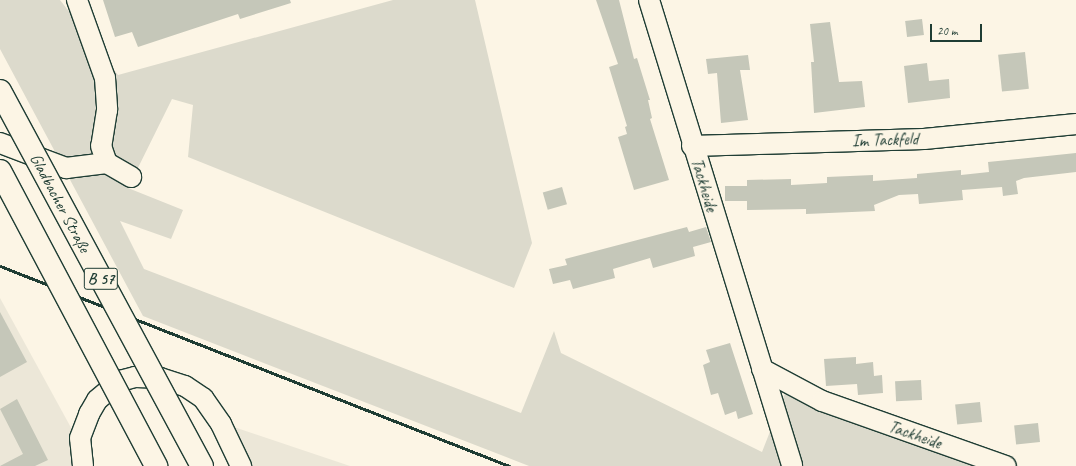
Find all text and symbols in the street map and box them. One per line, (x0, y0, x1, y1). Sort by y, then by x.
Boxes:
scale bar (932, 16, 984, 42)
text: 20 m (937, 23, 957, 39)
street label: Im Tackfeld (851, 129, 919, 151)
street label: Gladbacher Straße (25, 150, 95, 256)
street label: Tackheide (686, 156, 722, 214)
road number: B 57 (83, 265, 119, 293)
street label: Tackheide (886, 416, 944, 454)

